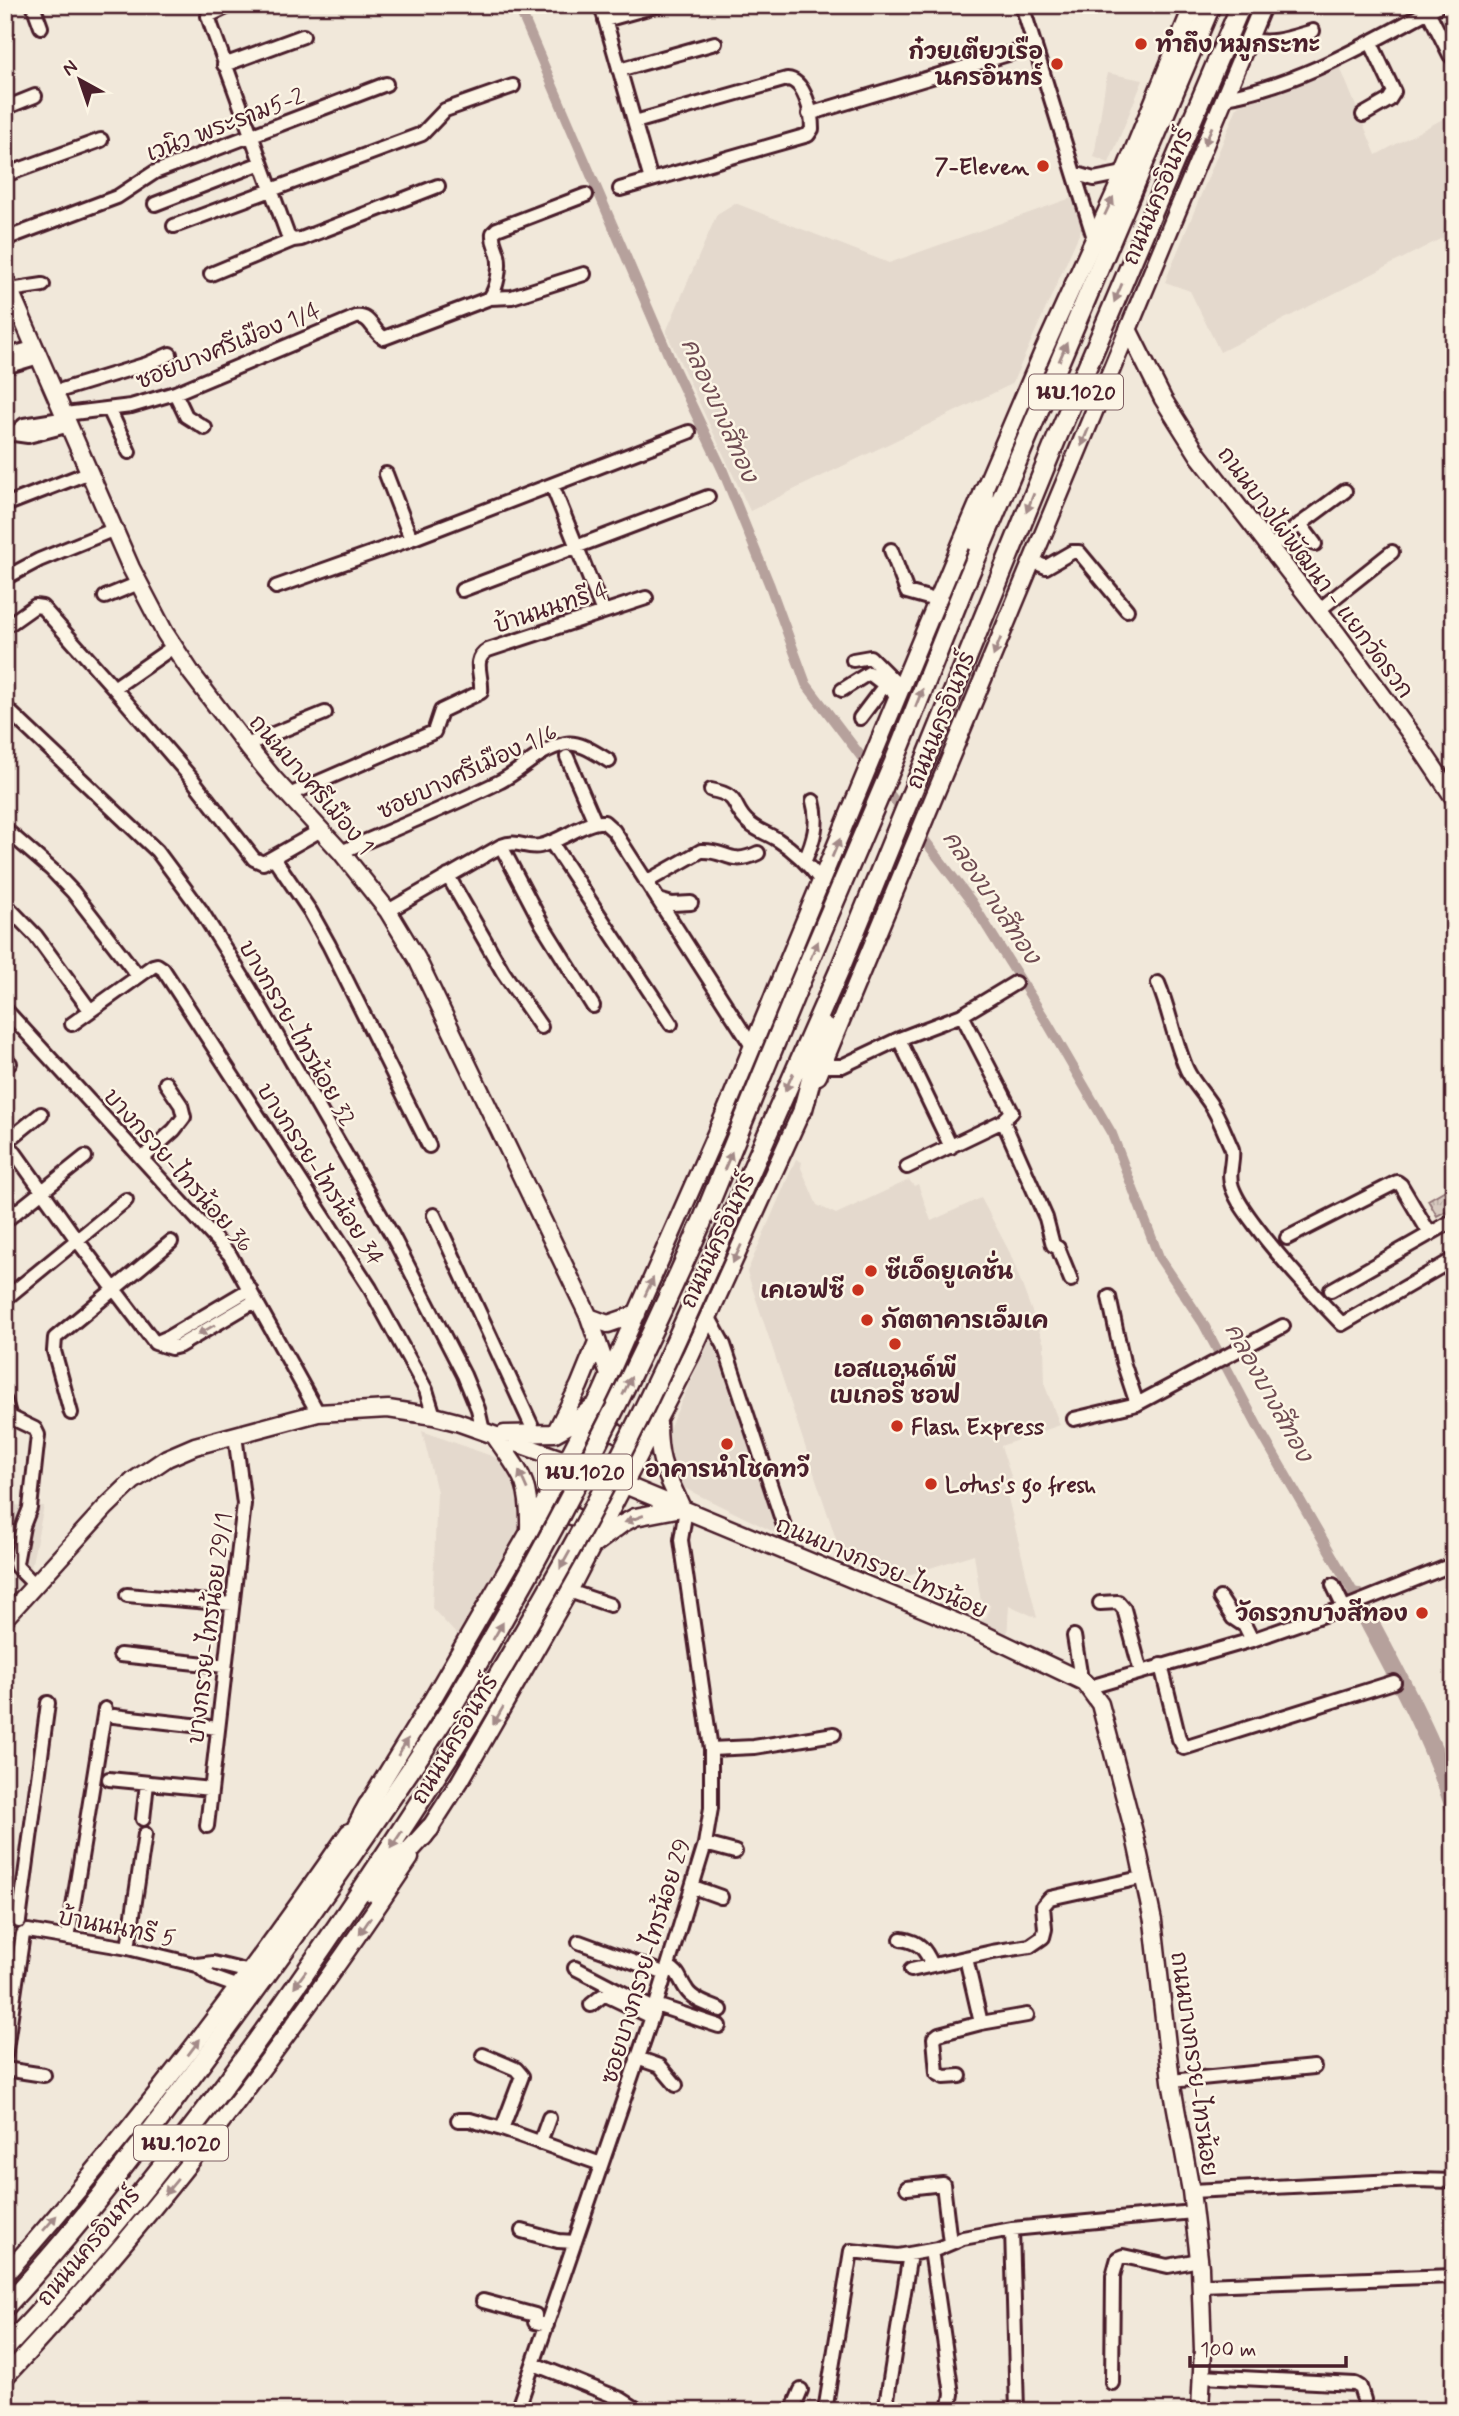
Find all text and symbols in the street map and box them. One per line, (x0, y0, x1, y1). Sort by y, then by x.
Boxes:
place label: ทำถึง หมูกระทะ (1155, 29, 1320, 61)
place label: ก๋วยเตียวเรือ นครอินทร์ (908, 36, 1043, 94)
marker: ทำถึง หมูกระทะ (1133, 36, 1149, 52)
north arrow (46, 46, 116, 116)
text: N (57, 54, 83, 82)
marker: ก๋วยเตียวเรือ นครอินทร์ (1049, 56, 1065, 72)
street label: เวนิว พระราม5-2 (142, 81, 309, 170)
street label: ถนนนครอินทร์ (1114, 122, 1201, 270)
one-way arrow (1203, 126, 1214, 147)
place label: 7-Eleven (934, 153, 1030, 183)
marker: 7-Eleven (1035, 158, 1051, 174)
one-way arrow (1103, 196, 1115, 216)
one-way arrow (1112, 283, 1123, 304)
street label: ซอยบางศรีเมือง 1/4 (131, 294, 325, 398)
water label: คลองบางสีทอง (673, 333, 766, 489)
one-way arrow (1057, 342, 1068, 363)
road number: นบ.1020 (1029, 374, 1123, 410)
one-way arrow (1079, 427, 1090, 448)
street label: ถนนบางไผ่พัฒนา - แยกวัดรวก (1210, 439, 1422, 705)
one-way arrow (1024, 493, 1035, 514)
street label: บ้านนนทรี 4 (490, 574, 613, 642)
one-way arrow (991, 637, 1003, 657)
street label: ถนนนครอินทร์ (898, 646, 983, 794)
one-way arrow (914, 688, 925, 709)
street label: ถนนบางศรีเมือง 1 (241, 708, 381, 862)
street label: ซอยบางศรีเมือง 1/6 (372, 716, 562, 828)
water label: คลองบางสีทอง (935, 825, 1049, 972)
one-way arrow (831, 837, 842, 858)
street label: บางกรวย-ไทรน้อย 32 (231, 934, 364, 1132)
one-way arrow (808, 940, 819, 961)
one-way arrow (783, 1071, 794, 1092)
street label: บางกรวย-ไทรน้อย 34 (249, 1076, 392, 1272)
street label: บางกรวย-ไทรน้อย 36 (96, 1081, 261, 1260)
one-way arrow (722, 1150, 733, 1171)
street label: ถนนนครอินทร์ (672, 1167, 763, 1313)
one-way arrow (731, 1244, 743, 1264)
place label: ซีเอ็ดยูเคชั่น (885, 1250, 1014, 1288)
marker: ซีเอ็ดยูเคชั่น (863, 1263, 879, 1279)
place label: เคเอฟซี (760, 1275, 845, 1307)
one-way arrow (643, 1277, 655, 1297)
marker: เคเอฟซี (850, 1282, 866, 1298)
place label: ภัตตาคารเอ็มเค (881, 1304, 1049, 1337)
marker: ภัตตาคารเอ็มเค (859, 1312, 875, 1328)
water label: คลองบางสีทอง (1217, 1317, 1321, 1470)
one-way arrow (196, 1324, 215, 1336)
marker: เอสแอนด์พี เบเกอรี่ ชอฟ (887, 1336, 903, 1352)
place label: เอสแอนด์พี เบเกอรี่ ชอฟ (829, 1354, 961, 1412)
one-way arrow (622, 1376, 633, 1397)
place label: Flash Express (911, 1413, 1045, 1443)
marker: Flash Express (889, 1418, 905, 1434)
marker: อาคารนำโชคทวี (719, 1436, 735, 1452)
road number: นบ.1020 (538, 1454, 632, 1490)
place label: อาคารนำโชคทวี (645, 1454, 810, 1486)
one-way arrow (517, 1470, 529, 1490)
place label: Lotus's go fresh (945, 1471, 1096, 1504)
marker: Lotus's go fresh (923, 1476, 939, 1492)
street label: ถนนบางกรวย-ไทรน้อย (771, 1508, 993, 1627)
street label: บางกรวย-ไทรน้อย 29/1 (179, 1511, 240, 1746)
one-way arrow (623, 1514, 644, 1525)
one-way arrow (559, 1551, 571, 1571)
place label: วัดรวกบางสีทอง (1236, 1598, 1408, 1630)
marker: วัดรวกบางสีทอง (1414, 1605, 1430, 1621)
one-way arrow (492, 1621, 504, 1640)
street label: ถนนนครอินทร์ (403, 1668, 506, 1810)
one-way arrow (491, 1707, 504, 1726)
one-way arrow (397, 1738, 410, 1757)
one-way arrow (389, 1830, 402, 1849)
street label: ซอยบางกรวย-ไทรน้อย 29 (592, 1834, 699, 2088)
street label: บ้านนนทรี 5 (55, 1901, 178, 1955)
one-way arrow (359, 1916, 372, 1935)
street label: ถนนบางกรวย-ไทรน้อย (1162, 1949, 1227, 2179)
one-way arrow (293, 1970, 307, 1988)
one-way arrow (187, 2038, 201, 2056)
road number: นบ.1020 (134, 2126, 228, 2160)
one-way arrow (163, 2177, 178, 2195)
street label: ถนนนครอินทร์ (29, 2180, 148, 2313)
one-way arrow (42, 2215, 57, 2232)
scale bar (1190, 2325, 1345, 2369)
text: 100 m (1200, 2336, 1256, 2364)

